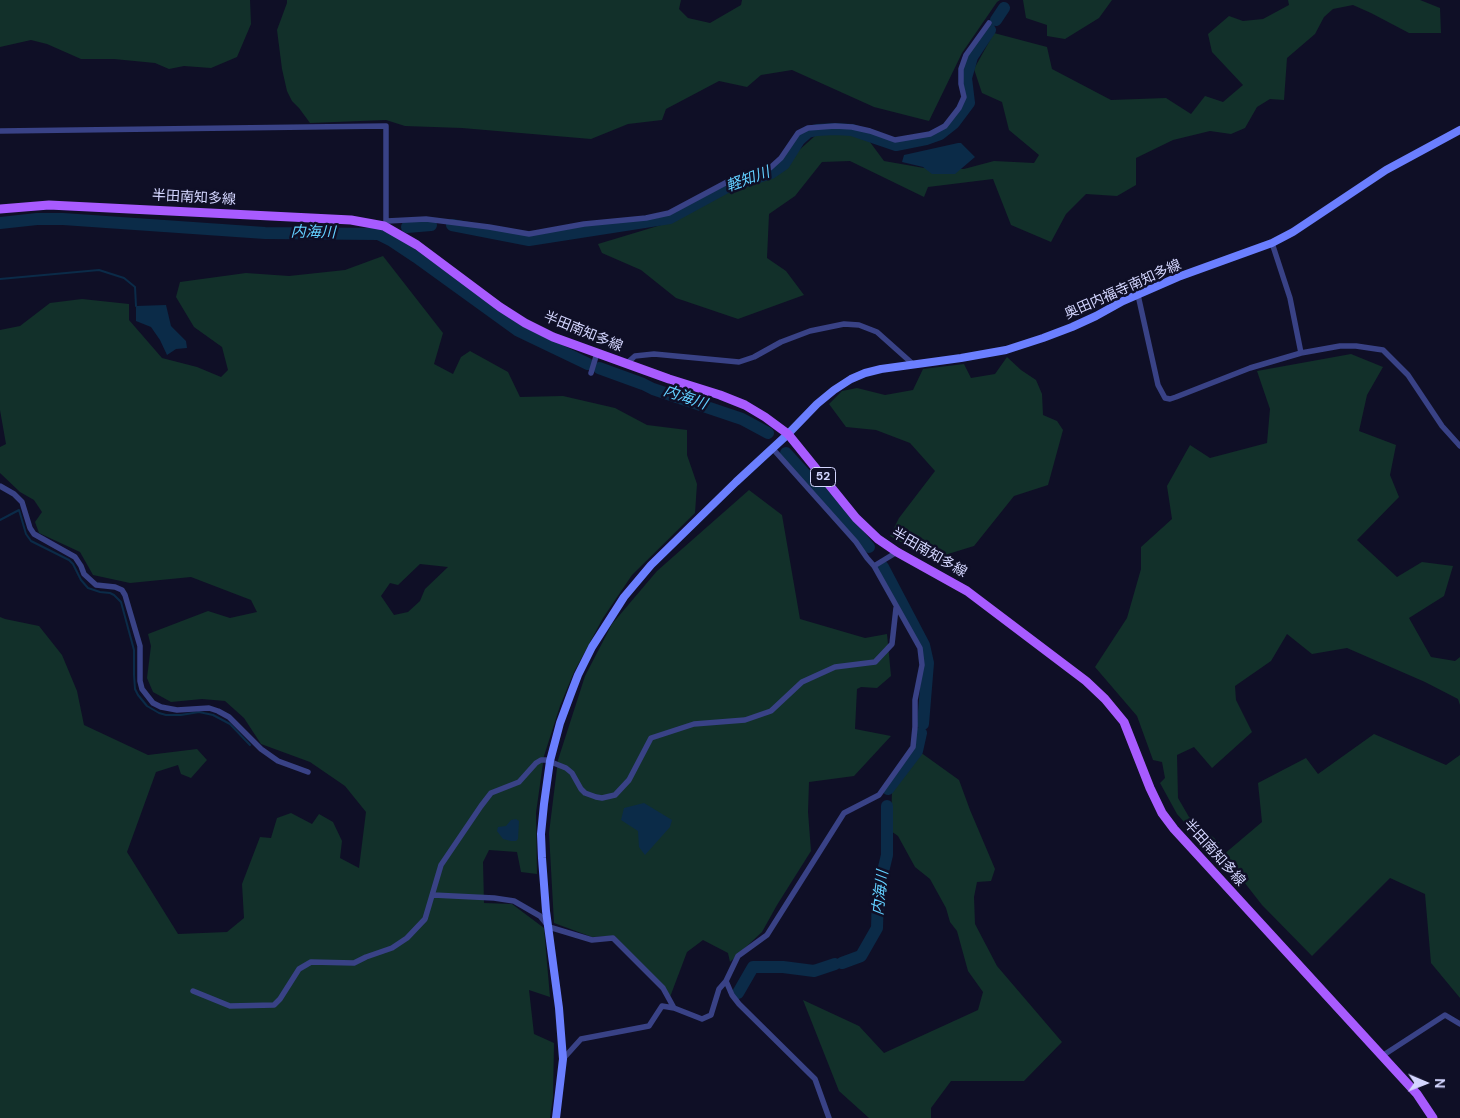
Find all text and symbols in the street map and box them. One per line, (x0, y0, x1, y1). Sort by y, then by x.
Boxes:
water label: 軽知川 (724, 164, 772, 196)
street label: 半田南知多線 (152, 187, 236, 209)
water label: 内海川 (290, 224, 336, 242)
street label: 奥田内福寺南知多線 (1062, 257, 1184, 323)
street label: 半田南知多線 (541, 308, 625, 356)
water label: 内海川 (661, 382, 709, 414)
road number: 52 (810, 468, 836, 487)
street label: 半田南知多線 (888, 525, 970, 581)
street label: 半田南知多線 (1180, 816, 1248, 890)
water label: 内海川 (869, 870, 893, 916)
north arrow (1400, 1058, 1450, 1108)
text: N (1431, 1078, 1449, 1089)

